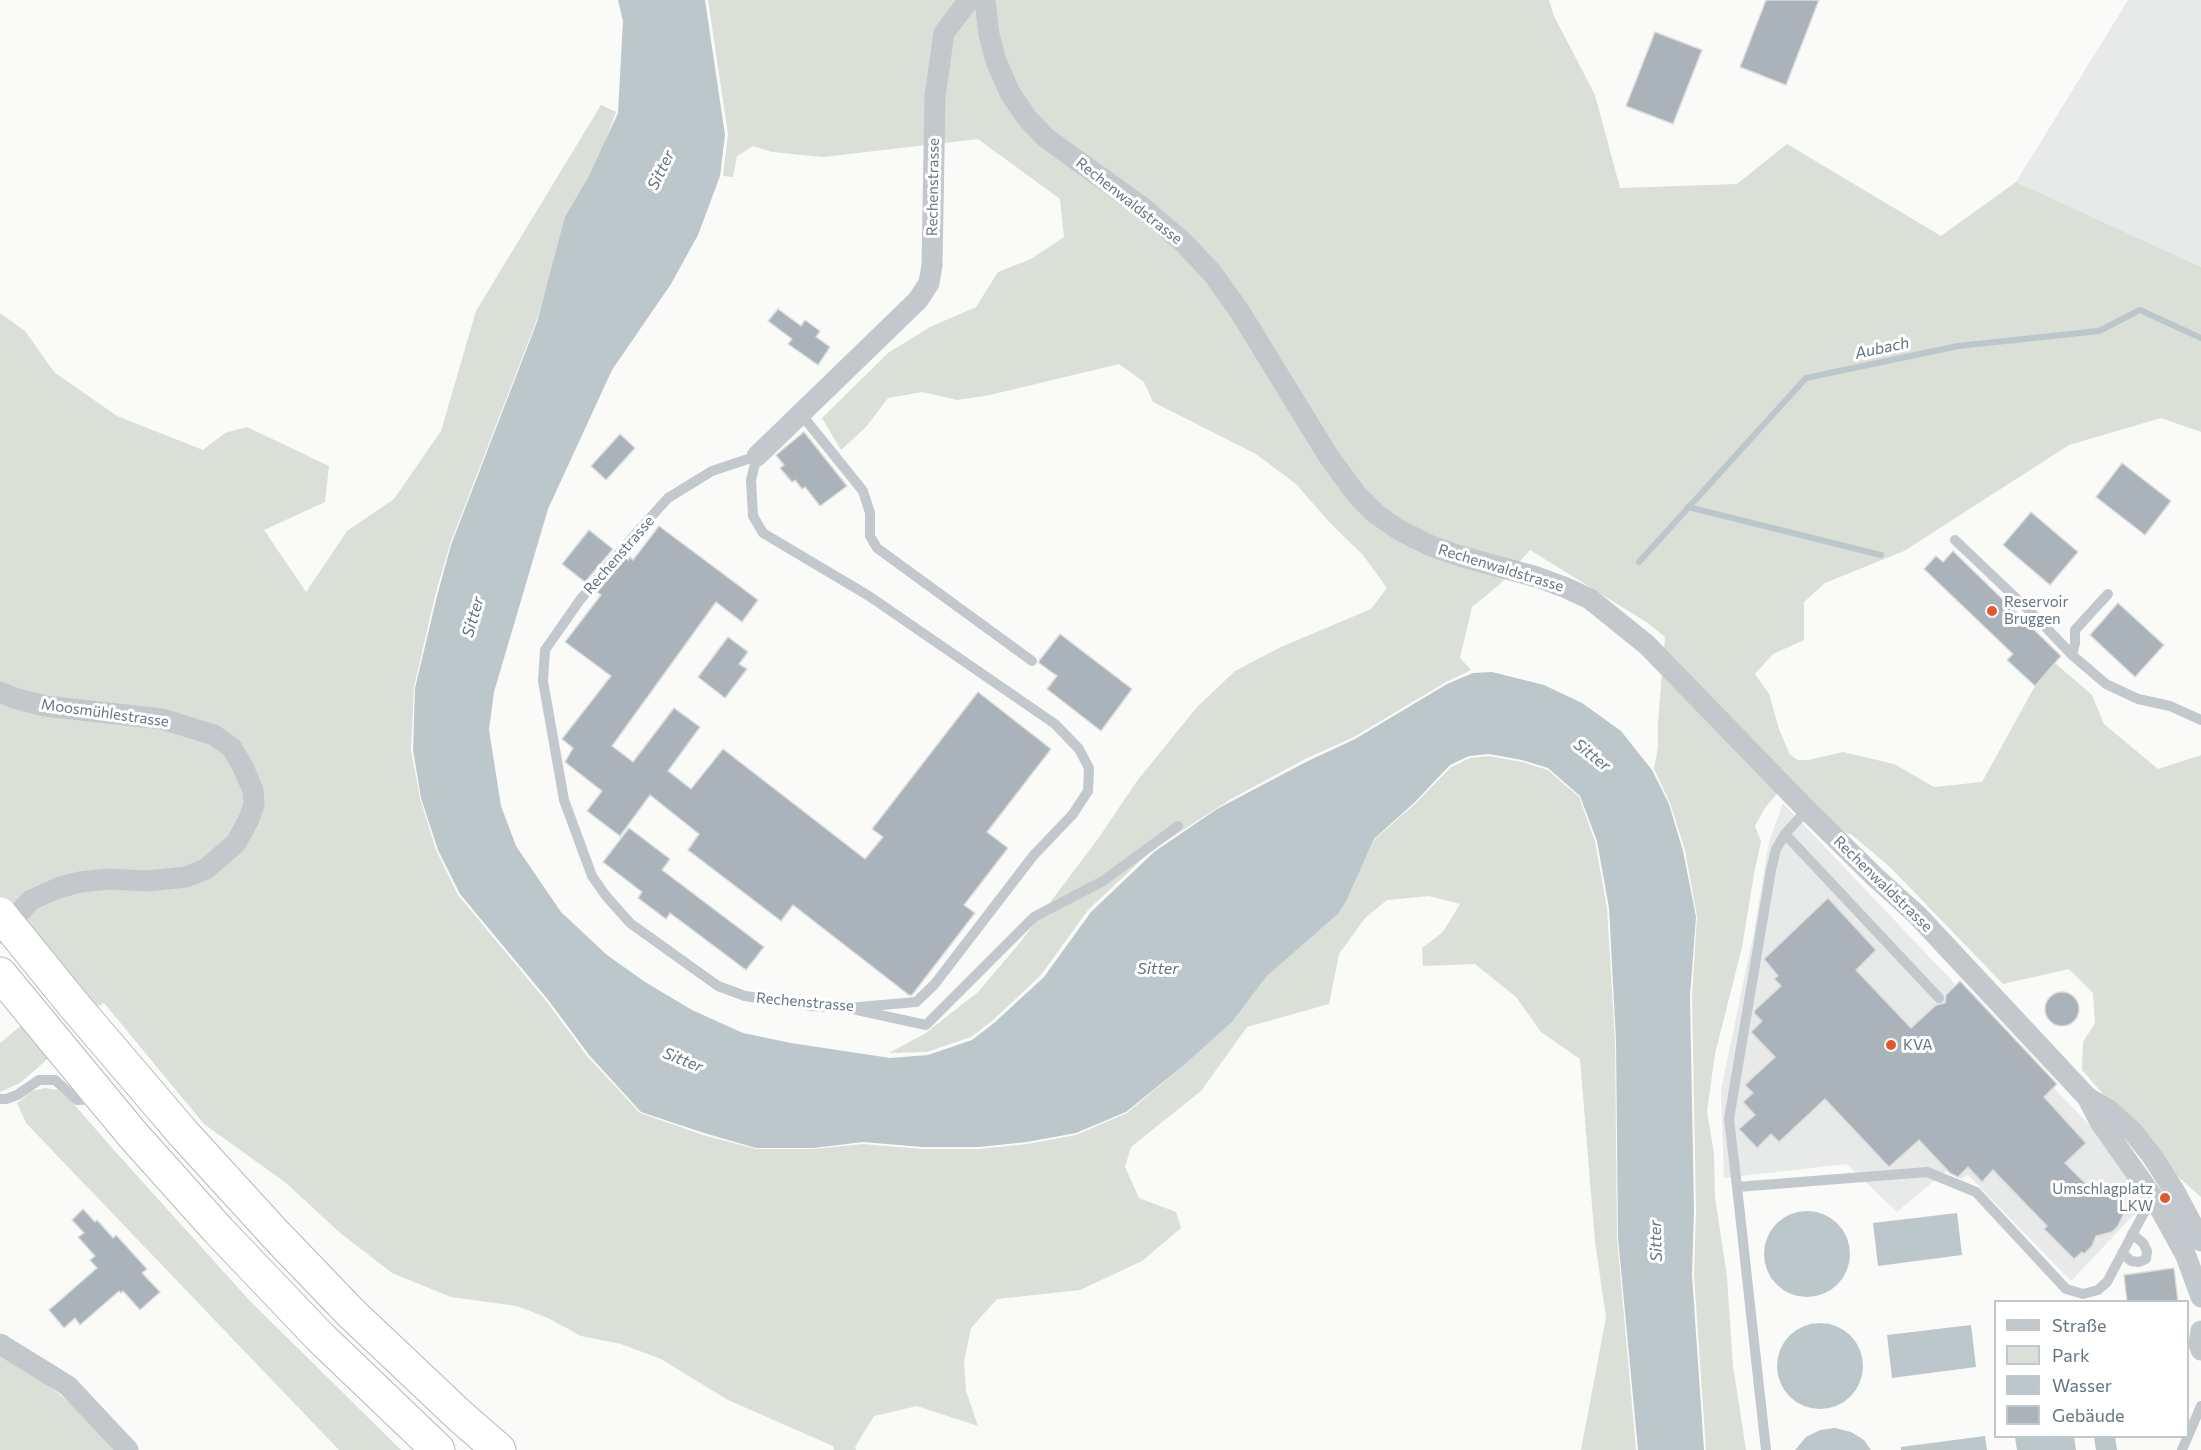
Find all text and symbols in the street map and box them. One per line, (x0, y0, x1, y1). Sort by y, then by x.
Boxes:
street label: Rechenstrasse (923, 138, 943, 236)
water label: Sitter (643, 147, 679, 193)
street label: Rechenwaldstrasse (1072, 154, 1186, 248)
water label: Aubach (1853, 333, 1911, 363)
street label: Rechenstrasse (580, 512, 658, 598)
street label: Rechenwaldstrasse (1436, 540, 1566, 596)
place label: Reservoir Bruggen (2004, 593, 2068, 628)
water label: Sitter (458, 594, 488, 640)
marker: Reservoir Bruggen (1985, 604, 1999, 618)
street label: Moosmühlestrasse (40, 695, 170, 731)
water label: Sitter (1570, 735, 1614, 775)
street label: Rechenwaldstrasse (1830, 832, 1936, 936)
water label: Sitter (1137, 959, 1179, 979)
street label: Rechenstrasse (755, 989, 855, 1015)
place label: KVA (1903, 1036, 1933, 1054)
marker: KVA (1884, 1038, 1898, 1052)
water label: Sitter (660, 1043, 706, 1077)
place label: Umschlagplatz LKW (2052, 1180, 2153, 1215)
marker: Umschlagplatz LKW (2158, 1191, 2172, 1205)
water label: Sitter (1646, 1220, 1666, 1262)
legend (1994, 1300, 2189, 1438)
text: Straße (2052, 1314, 2107, 1336)
text: Park (2052, 1344, 2090, 1366)
text: Wasser (2052, 1374, 2112, 1396)
text: Gebäude (2052, 1404, 2125, 1426)

